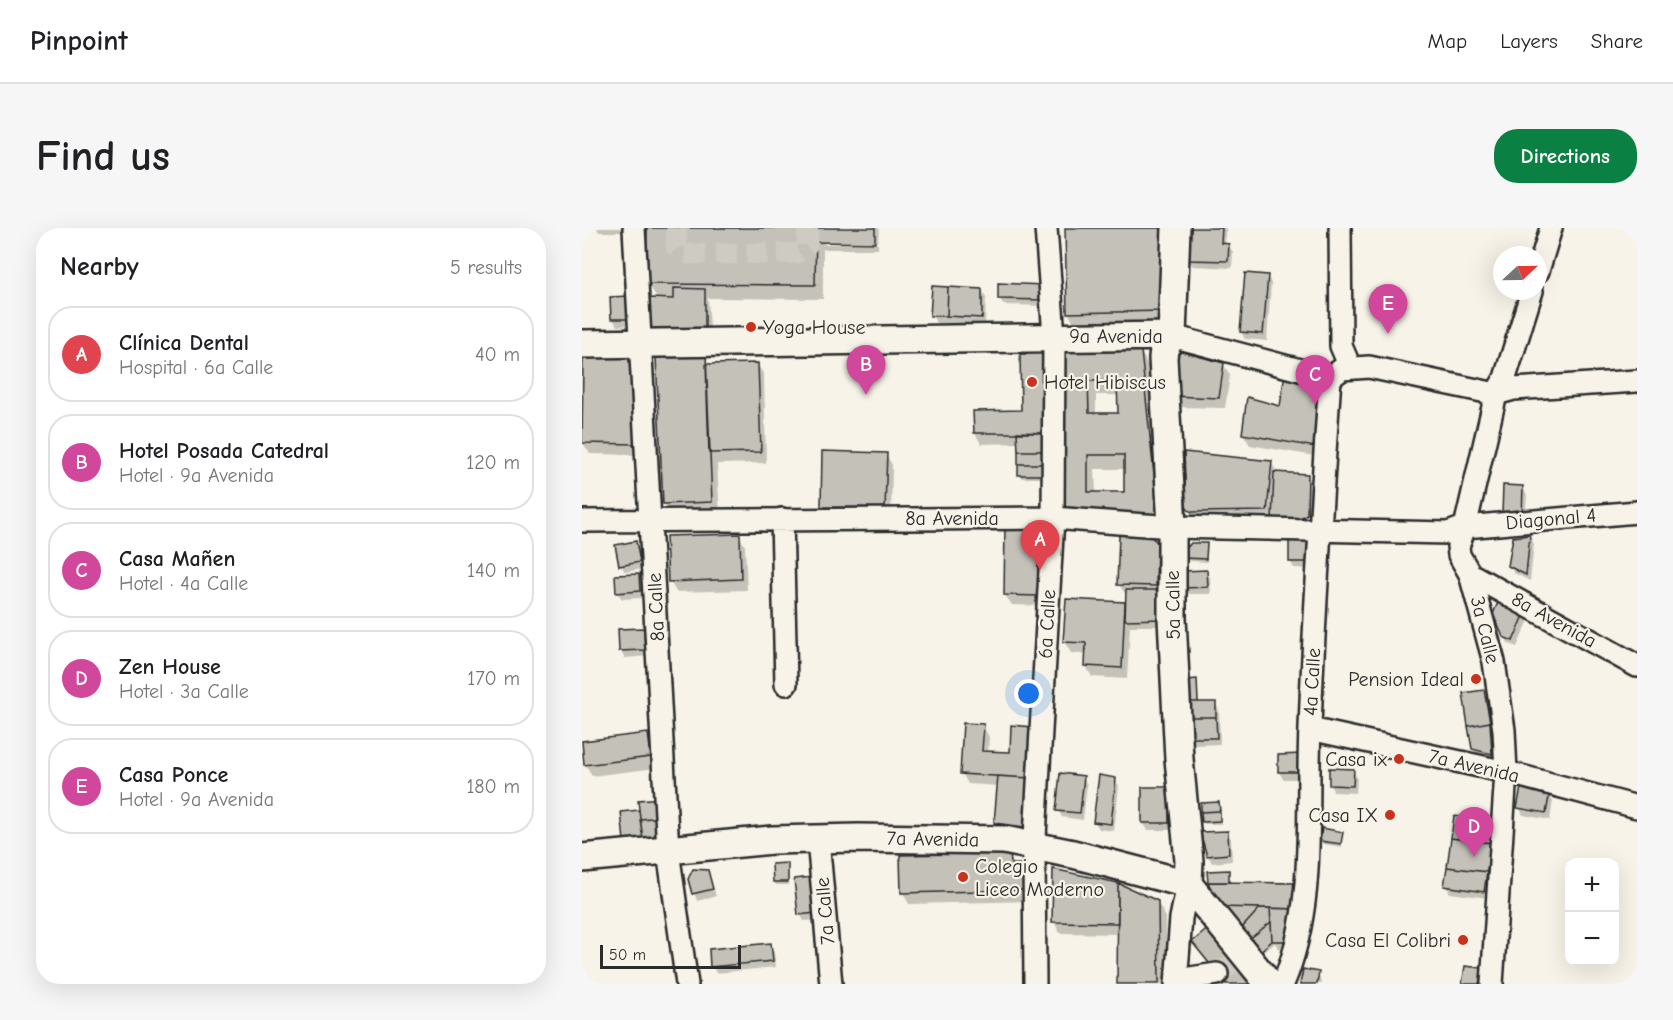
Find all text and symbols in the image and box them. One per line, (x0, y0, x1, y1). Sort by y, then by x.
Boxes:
text: Pinpoint (30, 25, 128, 57)
text: Map (1428, 29, 1467, 53)
text: Layers (1500, 29, 1558, 53)
text: Share (1591, 29, 1643, 53)
button: Directions (1494, 129, 1637, 183)
text: Find us (36, 132, 170, 181)
north arrow (1493, 246, 1547, 300)
text: Nearby (60, 252, 139, 282)
text: 5 results (450, 256, 522, 279)
pin: E (1368, 285, 1408, 334)
place label: Yoga House (763, 316, 865, 339)
marker: Yoga House (744, 320, 758, 334)
street label: 9a Avenida (1069, 325, 1163, 348)
text: Clínica Dental (119, 330, 249, 356)
text: A (76, 343, 87, 366)
text: 40 m (475, 343, 520, 366)
pin: B (846, 346, 886, 395)
text: Hospital · 6a Calle (119, 356, 273, 379)
pin: C (1296, 356, 1334, 405)
place label: Hotel Hibiscus (1044, 371, 1166, 394)
marker: Hotel Hibiscus (1025, 375, 1039, 389)
text: Hotel Posada Catedral (119, 438, 329, 464)
text: B (75, 451, 88, 474)
text: 120 m (466, 451, 520, 474)
text: Hotel · 9a Avenida (119, 464, 274, 487)
street label: Diagonal 4 (1505, 504, 1597, 534)
street label: 8a Avenida (905, 507, 999, 530)
pin: A (1020, 520, 1060, 570)
text: Casa Mañen (119, 546, 235, 572)
text: C (75, 559, 88, 582)
text: 140 m (467, 559, 520, 582)
street label: 5a Calle (1161, 570, 1185, 640)
text: Hotel · 4a Calle (119, 572, 248, 595)
street label: 8a Calle (643, 572, 669, 642)
street label: 8a Avenida (1508, 587, 1600, 653)
street label: 6a Calle (1034, 589, 1060, 659)
street label: 3a Calle (1466, 594, 1504, 666)
street label: 4a Calle (1299, 647, 1325, 717)
text: Zen House (119, 654, 221, 680)
text: D (75, 667, 88, 690)
text: 170 m (467, 667, 520, 690)
place label: Pension Ideal (1348, 668, 1464, 691)
marker: Pension Ideal (1469, 672, 1483, 686)
your location (1014, 679, 1043, 708)
text: Hotel · 3a Calle (119, 680, 249, 703)
street label: 7a Avenida (1426, 744, 1522, 788)
place label: Casa ix (1325, 748, 1388, 771)
marker: Casa ix (1392, 752, 1406, 766)
text: Casa Ponce (119, 762, 228, 788)
text: E (76, 775, 87, 798)
text: 180 m (466, 775, 520, 798)
text: Hotel · 9a Avenida (119, 788, 274, 811)
place label: Casa IX (1309, 804, 1378, 827)
marker: Casa IX (1383, 808, 1397, 822)
pin: D (1454, 808, 1494, 857)
street label: 7a Avenida (887, 827, 979, 851)
place label: Colegio Liceo Moderno (975, 855, 1104, 901)
map controls (1565, 858, 1619, 966)
button: + (1565, 858, 1619, 912)
marker: Colegio Liceo Moderno (956, 870, 970, 884)
street label: 7a Calle (811, 876, 839, 946)
button: − (1565, 912, 1619, 966)
place label: Casa El Colibri (1325, 929, 1451, 952)
marker: Casa El Colibri (1456, 933, 1470, 947)
scale bar (600, 942, 741, 970)
text: 50 m (609, 946, 646, 964)

